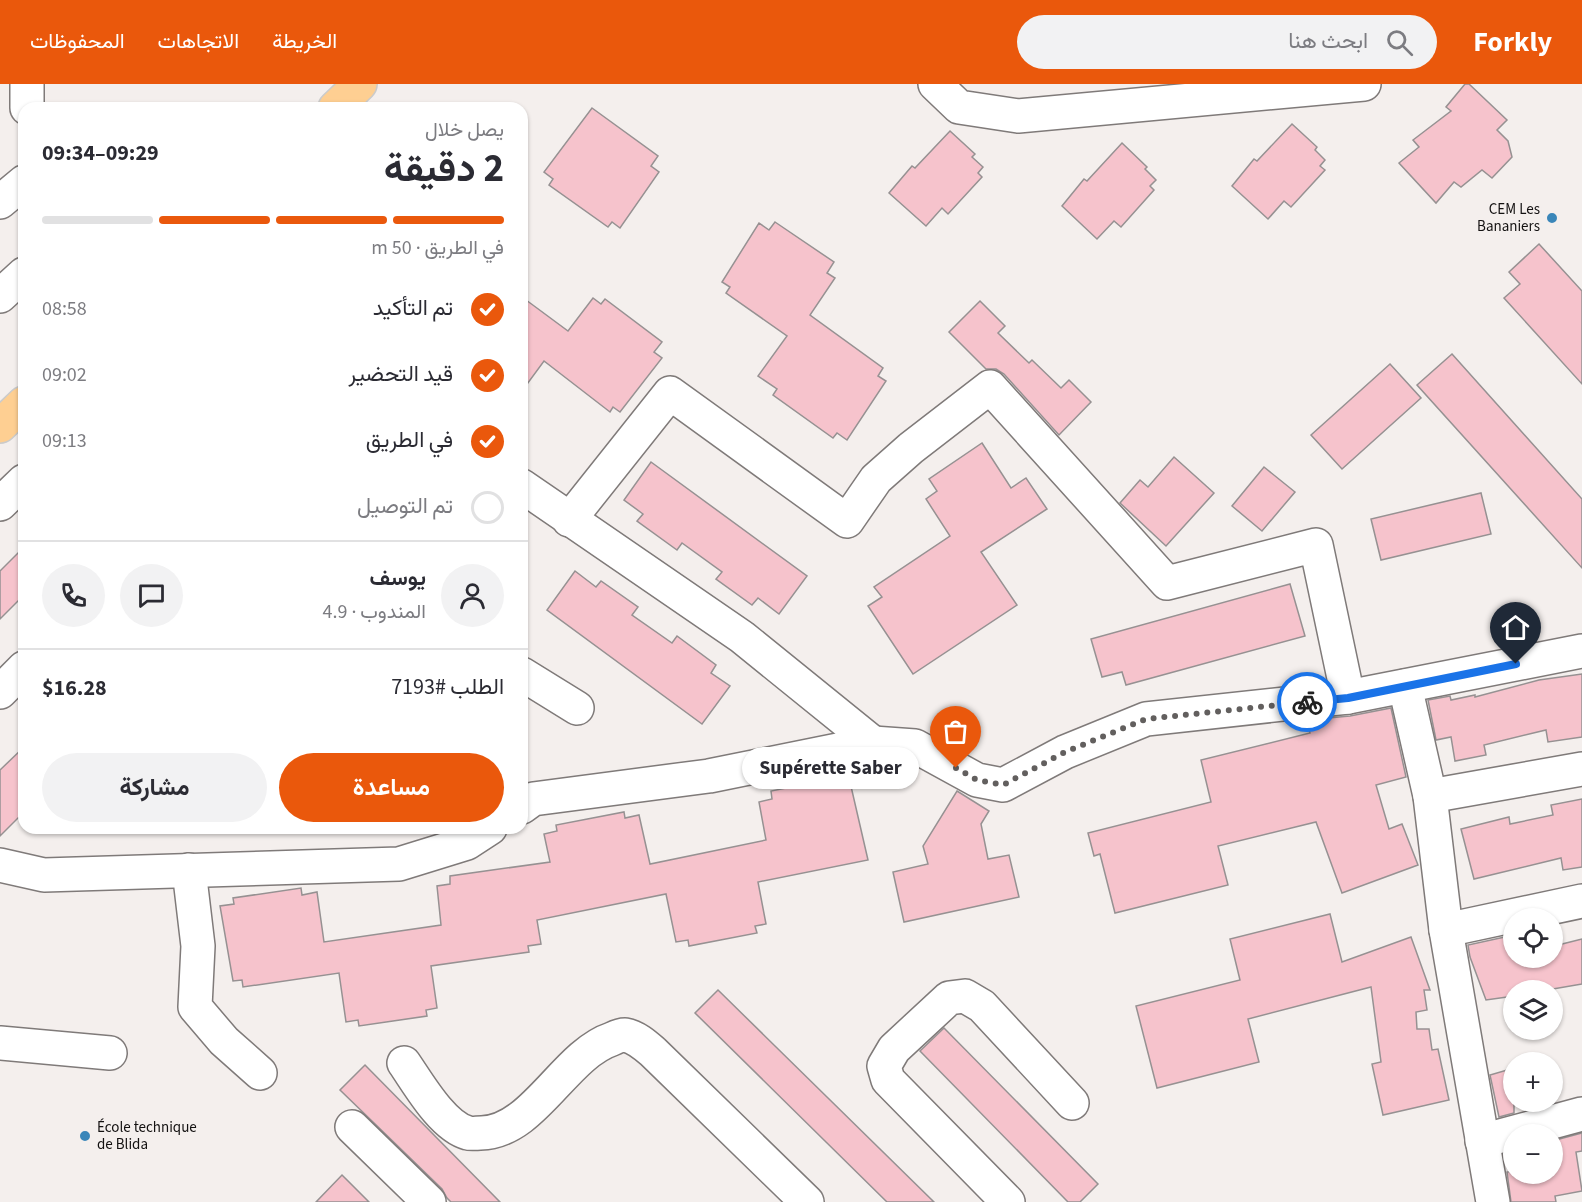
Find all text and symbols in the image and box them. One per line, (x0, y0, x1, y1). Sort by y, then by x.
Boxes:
search box (1017, 15, 1437, 69)
text: Forkly (1473, 22, 1552, 62)
text: ابحث هنا (1288, 25, 1368, 57)
text: المحفوظات (30, 26, 125, 56)
text: الاتجاهات (158, 26, 239, 56)
text: الخريطة (272, 26, 337, 56)
icon: search (1383, 26, 1416, 59)
text: يصل خلال (425, 116, 504, 144)
text: 09:29–09:34 (42, 137, 159, 169)
text: 2 دقيقة (384, 141, 504, 197)
place label: CEM Les Bananiers (1477, 199, 1540, 237)
marker: CEM Les Bananiers (1545, 211, 1559, 225)
text: في الطريق · 50 m (371, 234, 504, 262)
text: تم التأكيد (373, 292, 453, 324)
icon: check (471, 293, 504, 326)
text: 08:58 (42, 295, 87, 323)
text: قيد التحضير (348, 358, 453, 390)
icon: check (471, 359, 504, 392)
text: 09:02 (42, 361, 87, 389)
text: في الطريق (366, 424, 453, 456)
icon: check (471, 425, 504, 458)
text: 09:13 (42, 427, 87, 455)
text: تم التوصيل (357, 490, 453, 522)
text: يوسف (370, 562, 426, 594)
button: phone (42, 564, 105, 627)
button: chat (120, 564, 183, 627)
button: person (441, 564, 504, 627)
text: المندوب · 4.9 (323, 598, 426, 626)
pin (1490, 602, 1541, 664)
icon: home (1499, 611, 1532, 644)
text: الطلب #7193 (391, 671, 504, 703)
text: $16.28 (42, 672, 107, 704)
courier (1277, 672, 1337, 732)
icon: bike (1291, 686, 1324, 719)
pin (930, 706, 981, 768)
icon: bag (939, 715, 972, 748)
callout: Supérette Saber (743, 747, 920, 789)
button: مشاركة (42, 753, 267, 822)
button: مساعدة (279, 753, 504, 822)
text: Supérette Saber (759, 754, 902, 782)
map controls (1503, 908, 1563, 1184)
button: locate (1503, 908, 1563, 968)
button: layers (1503, 980, 1563, 1040)
button: + (1503, 1052, 1563, 1112)
place label: École technique de Blida (97, 1117, 197, 1155)
button: − (1503, 1124, 1563, 1184)
marker: École technique de Blida (78, 1129, 92, 1143)

